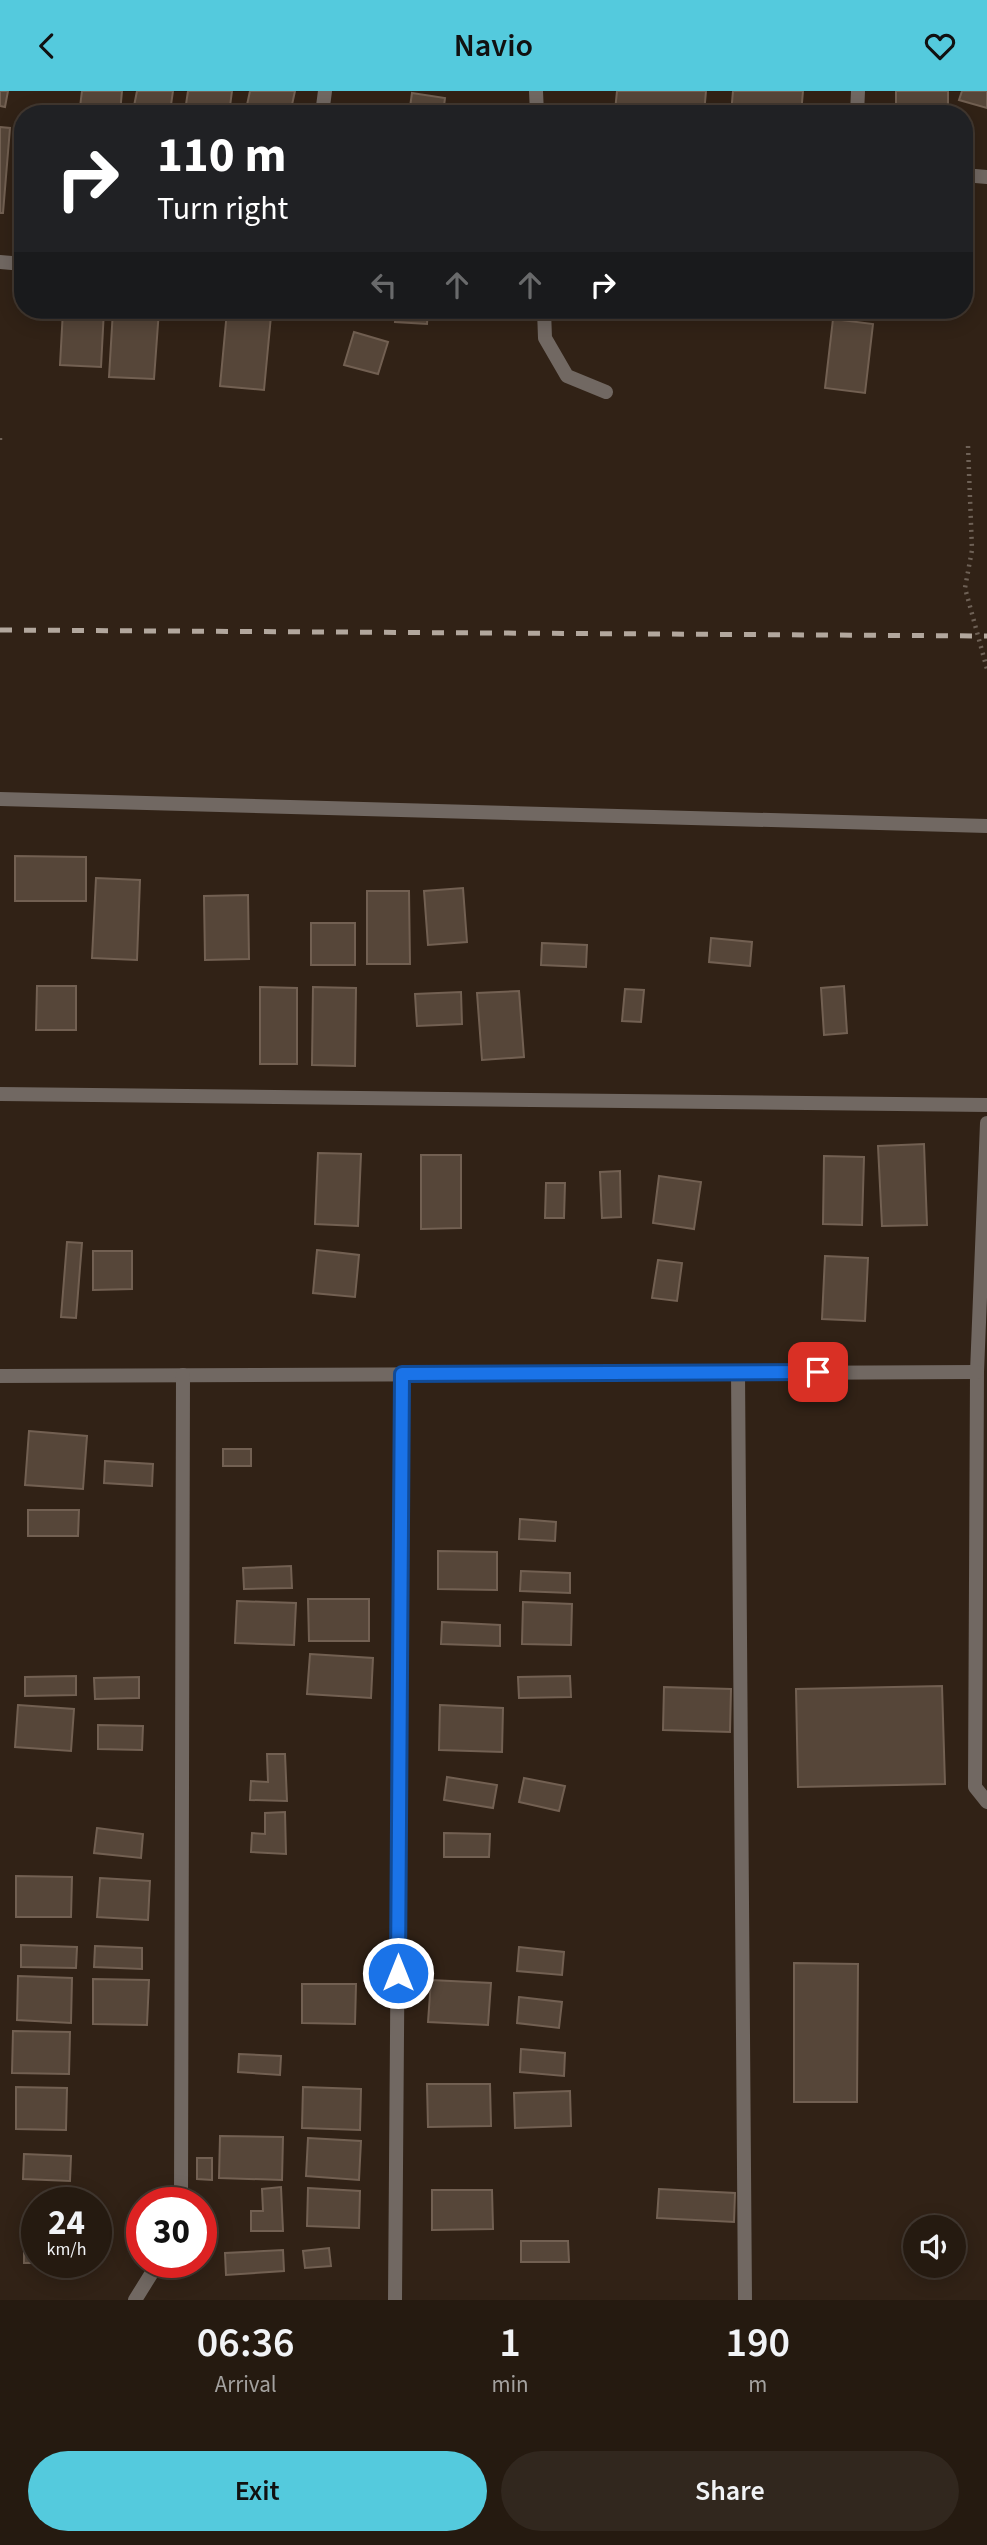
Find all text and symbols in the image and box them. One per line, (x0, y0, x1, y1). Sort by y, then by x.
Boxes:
text: Navio (454, 23, 533, 69)
icon: back (28, 27, 66, 65)
icon: heart (921, 27, 959, 65)
text: 110 m (157, 121, 286, 191)
icon: right (42, 133, 133, 224)
text: Turn right (157, 186, 288, 232)
icon: left (365, 266, 403, 304)
icon: ahead (438, 266, 476, 304)
icon: ahead (511, 266, 549, 304)
icon: right (584, 266, 622, 304)
pin (788, 1342, 848, 1402)
icon: arrive (799, 1353, 837, 1391)
position arrow (361, 1936, 435, 2010)
speed limit sign: 30 (126, 2187, 217, 2278)
text: 24 (48, 2198, 85, 2248)
map controls (903, 2215, 966, 2278)
button: sound (903, 2215, 966, 2278)
text: km/h (47, 2237, 86, 2262)
text: 06:36 (197, 2313, 295, 2373)
text: 1 (499, 2313, 521, 2373)
text: 190 (726, 2313, 790, 2373)
text: Arrival (215, 2368, 277, 2401)
text: min (491, 2368, 529, 2401)
text: m (748, 2368, 767, 2401)
button: Exit (28, 2451, 487, 2531)
button: Share (501, 2451, 959, 2531)

